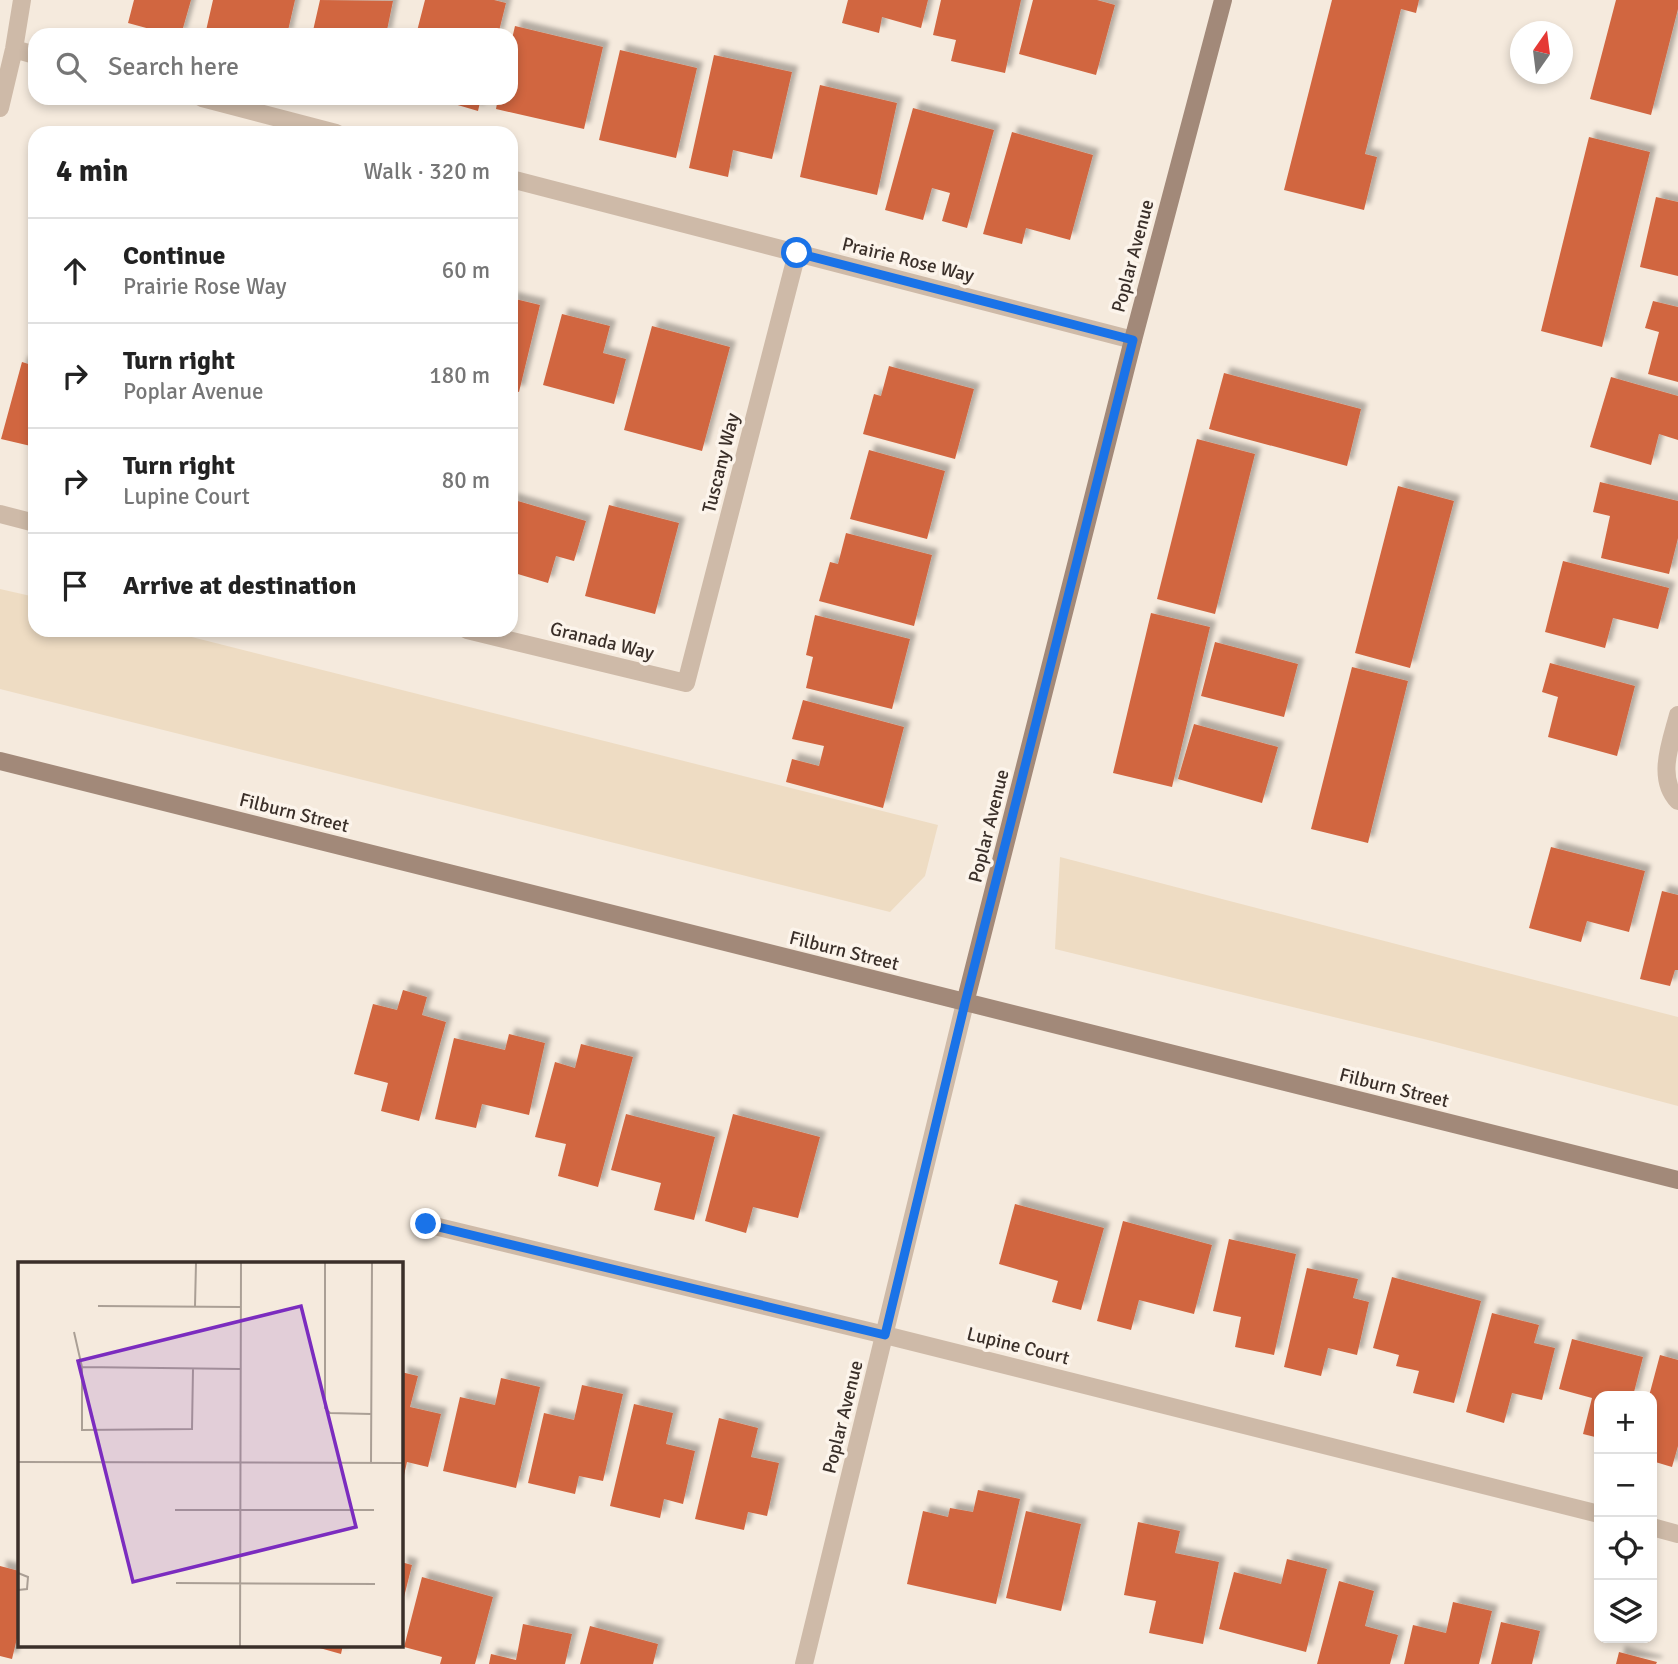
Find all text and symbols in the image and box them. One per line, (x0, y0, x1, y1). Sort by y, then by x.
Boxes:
north arrow (1510, 21, 1573, 84)
search box (28, 28, 518, 105)
icon: search (52, 48, 90, 86)
text: Search here (108, 51, 239, 83)
text: 4 min (56, 153, 128, 190)
text: Walk · 320 m (364, 157, 490, 186)
street label: Poplar Avenue (1106, 197, 1160, 315)
street label: Prairie Rose Way (840, 232, 977, 288)
route start (781, 237, 812, 268)
text: Continue (123, 240, 225, 272)
icon: ahead (56, 252, 94, 290)
text: 60 m (442, 256, 490, 285)
text: Prairie Rose Way (123, 272, 287, 301)
text: Turn right (123, 345, 235, 377)
icon: right (56, 357, 94, 395)
text: 180 m (429, 361, 490, 390)
text: Poplar Avenue (123, 377, 264, 406)
street label: Tuscany Way (697, 411, 745, 515)
text: Turn right (123, 450, 235, 482)
icon: right (56, 462, 94, 500)
text: 80 m (442, 466, 490, 495)
text: Lupine Court (123, 482, 250, 511)
icon: arrive (56, 567, 94, 605)
text: Arrive at destination (123, 570, 356, 602)
street label: Granada Way (548, 617, 657, 666)
street label: Poplar Avenue (963, 767, 1015, 885)
street label: Filburn Street (237, 788, 352, 838)
street label: Filburn Street (787, 926, 902, 976)
street label: Filburn Street (1337, 1063, 1452, 1113)
route end (410, 1208, 441, 1239)
inset map (18, 1262, 402, 1646)
street label: Lupine Court (964, 1322, 1072, 1370)
street label: Poplar Avenue (817, 1358, 869, 1476)
map controls (1594, 1391, 1657, 1643)
button: + (1594, 1391, 1657, 1454)
button: − (1594, 1454, 1657, 1517)
button: locate (1594, 1517, 1657, 1580)
button: layers (1594, 1580, 1657, 1643)

